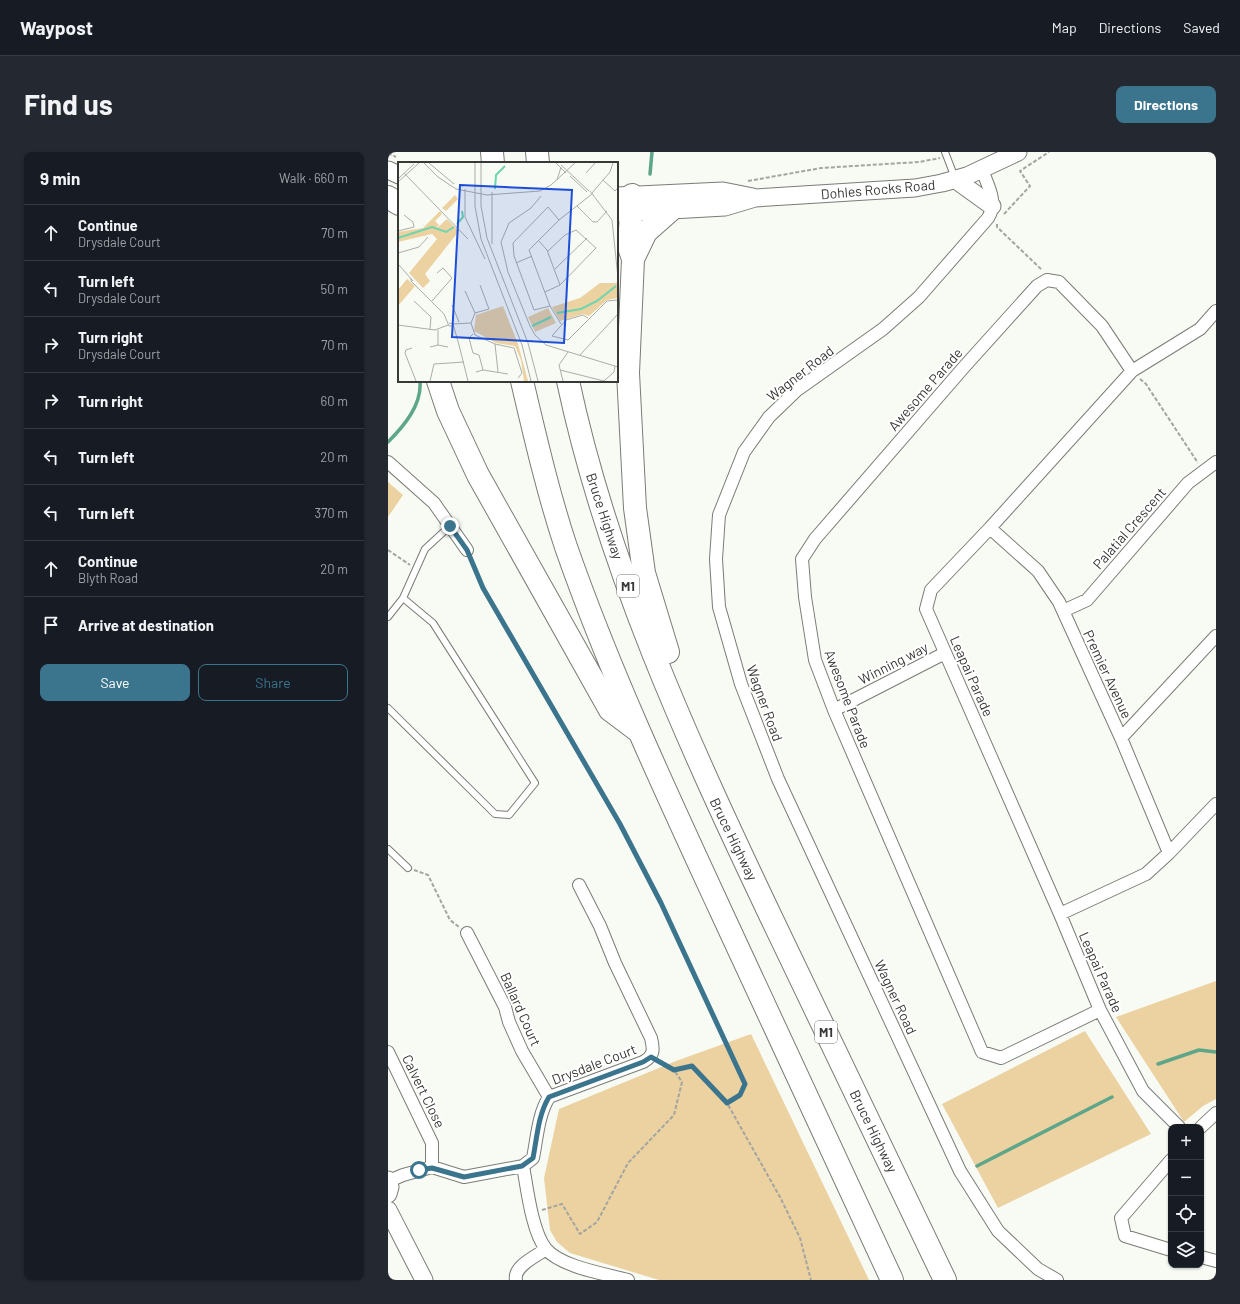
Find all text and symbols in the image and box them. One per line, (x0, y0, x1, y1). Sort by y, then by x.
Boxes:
text: Waypost (20, 16, 93, 39)
text: Map (1052, 19, 1077, 36)
text: Directions (1099, 19, 1161, 36)
text: Saved (1183, 19, 1220, 36)
button: Directions (1116, 86, 1216, 123)
text: Find us (24, 87, 113, 121)
inset map (398, 162, 618, 382)
text: 9 min (40, 168, 80, 188)
text: Walk · 660 m (279, 170, 348, 186)
street label: Dohles Rocks Road (820, 176, 936, 202)
text: Continue (78, 216, 138, 234)
icon: ahead (40, 222, 62, 244)
text: 70 m (321, 225, 348, 241)
text: Drysdale Court (78, 234, 161, 250)
text: Turn left (78, 272, 134, 290)
icon: left (40, 278, 62, 300)
text: 50 m (321, 281, 348, 297)
text: Drysdale Court (78, 290, 161, 306)
text: Turn right (78, 328, 143, 346)
icon: right (40, 334, 62, 356)
text: 70 m (321, 337, 348, 353)
street label: Wagner Road (763, 342, 837, 404)
street label: Awesome Parade (884, 344, 966, 434)
text: Drysdale Court (78, 346, 161, 362)
icon: right (40, 390, 62, 412)
text: Turn right (78, 392, 143, 410)
text: 60 m (321, 393, 348, 409)
icon: left (40, 446, 62, 468)
text: Turn left (78, 448, 134, 466)
text: 20 m (320, 449, 348, 465)
street label: Bruce Highway (583, 471, 627, 562)
street label: Palatial Crescent (1089, 484, 1169, 572)
icon: left (40, 502, 62, 524)
text: Turn left (78, 504, 134, 522)
text: 370 m (314, 505, 348, 521)
route end (441, 517, 459, 535)
text: Continue (78, 552, 138, 570)
icon: ahead (40, 558, 62, 580)
text: 20 m (320, 561, 348, 577)
text: Blyth Road (78, 570, 138, 586)
road number: M1 (617, 575, 639, 597)
icon: arrive (40, 614, 62, 636)
text: Arrive at destination (78, 616, 214, 634)
street label: Premier Avenue (1080, 627, 1136, 721)
street label: Leapai Parade (947, 633, 997, 719)
street label: Winning way (855, 638, 931, 688)
street label: Awesome Parade (821, 647, 875, 751)
street label: Wagner Road (743, 662, 787, 744)
button: Save (40, 664, 190, 701)
button: Share (198, 664, 348, 701)
street label: Bruce Highway (707, 795, 762, 884)
street label: Leapai Parade (1076, 929, 1126, 1015)
street label: Wagner Road (871, 957, 921, 1037)
street label: Ballard Court (497, 969, 545, 1049)
road number: M1 (815, 1021, 837, 1043)
street label: Drysdale Court (549, 1040, 639, 1088)
street label: Calvert Close (399, 1052, 449, 1130)
street label: Bruce Highway (847, 1087, 902, 1176)
map controls (1168, 1124, 1204, 1268)
button: + (1168, 1124, 1204, 1160)
button: − (1168, 1160, 1204, 1196)
route start (410, 1161, 428, 1179)
button: locate (1168, 1196, 1204, 1232)
button: layers (1168, 1232, 1204, 1268)

